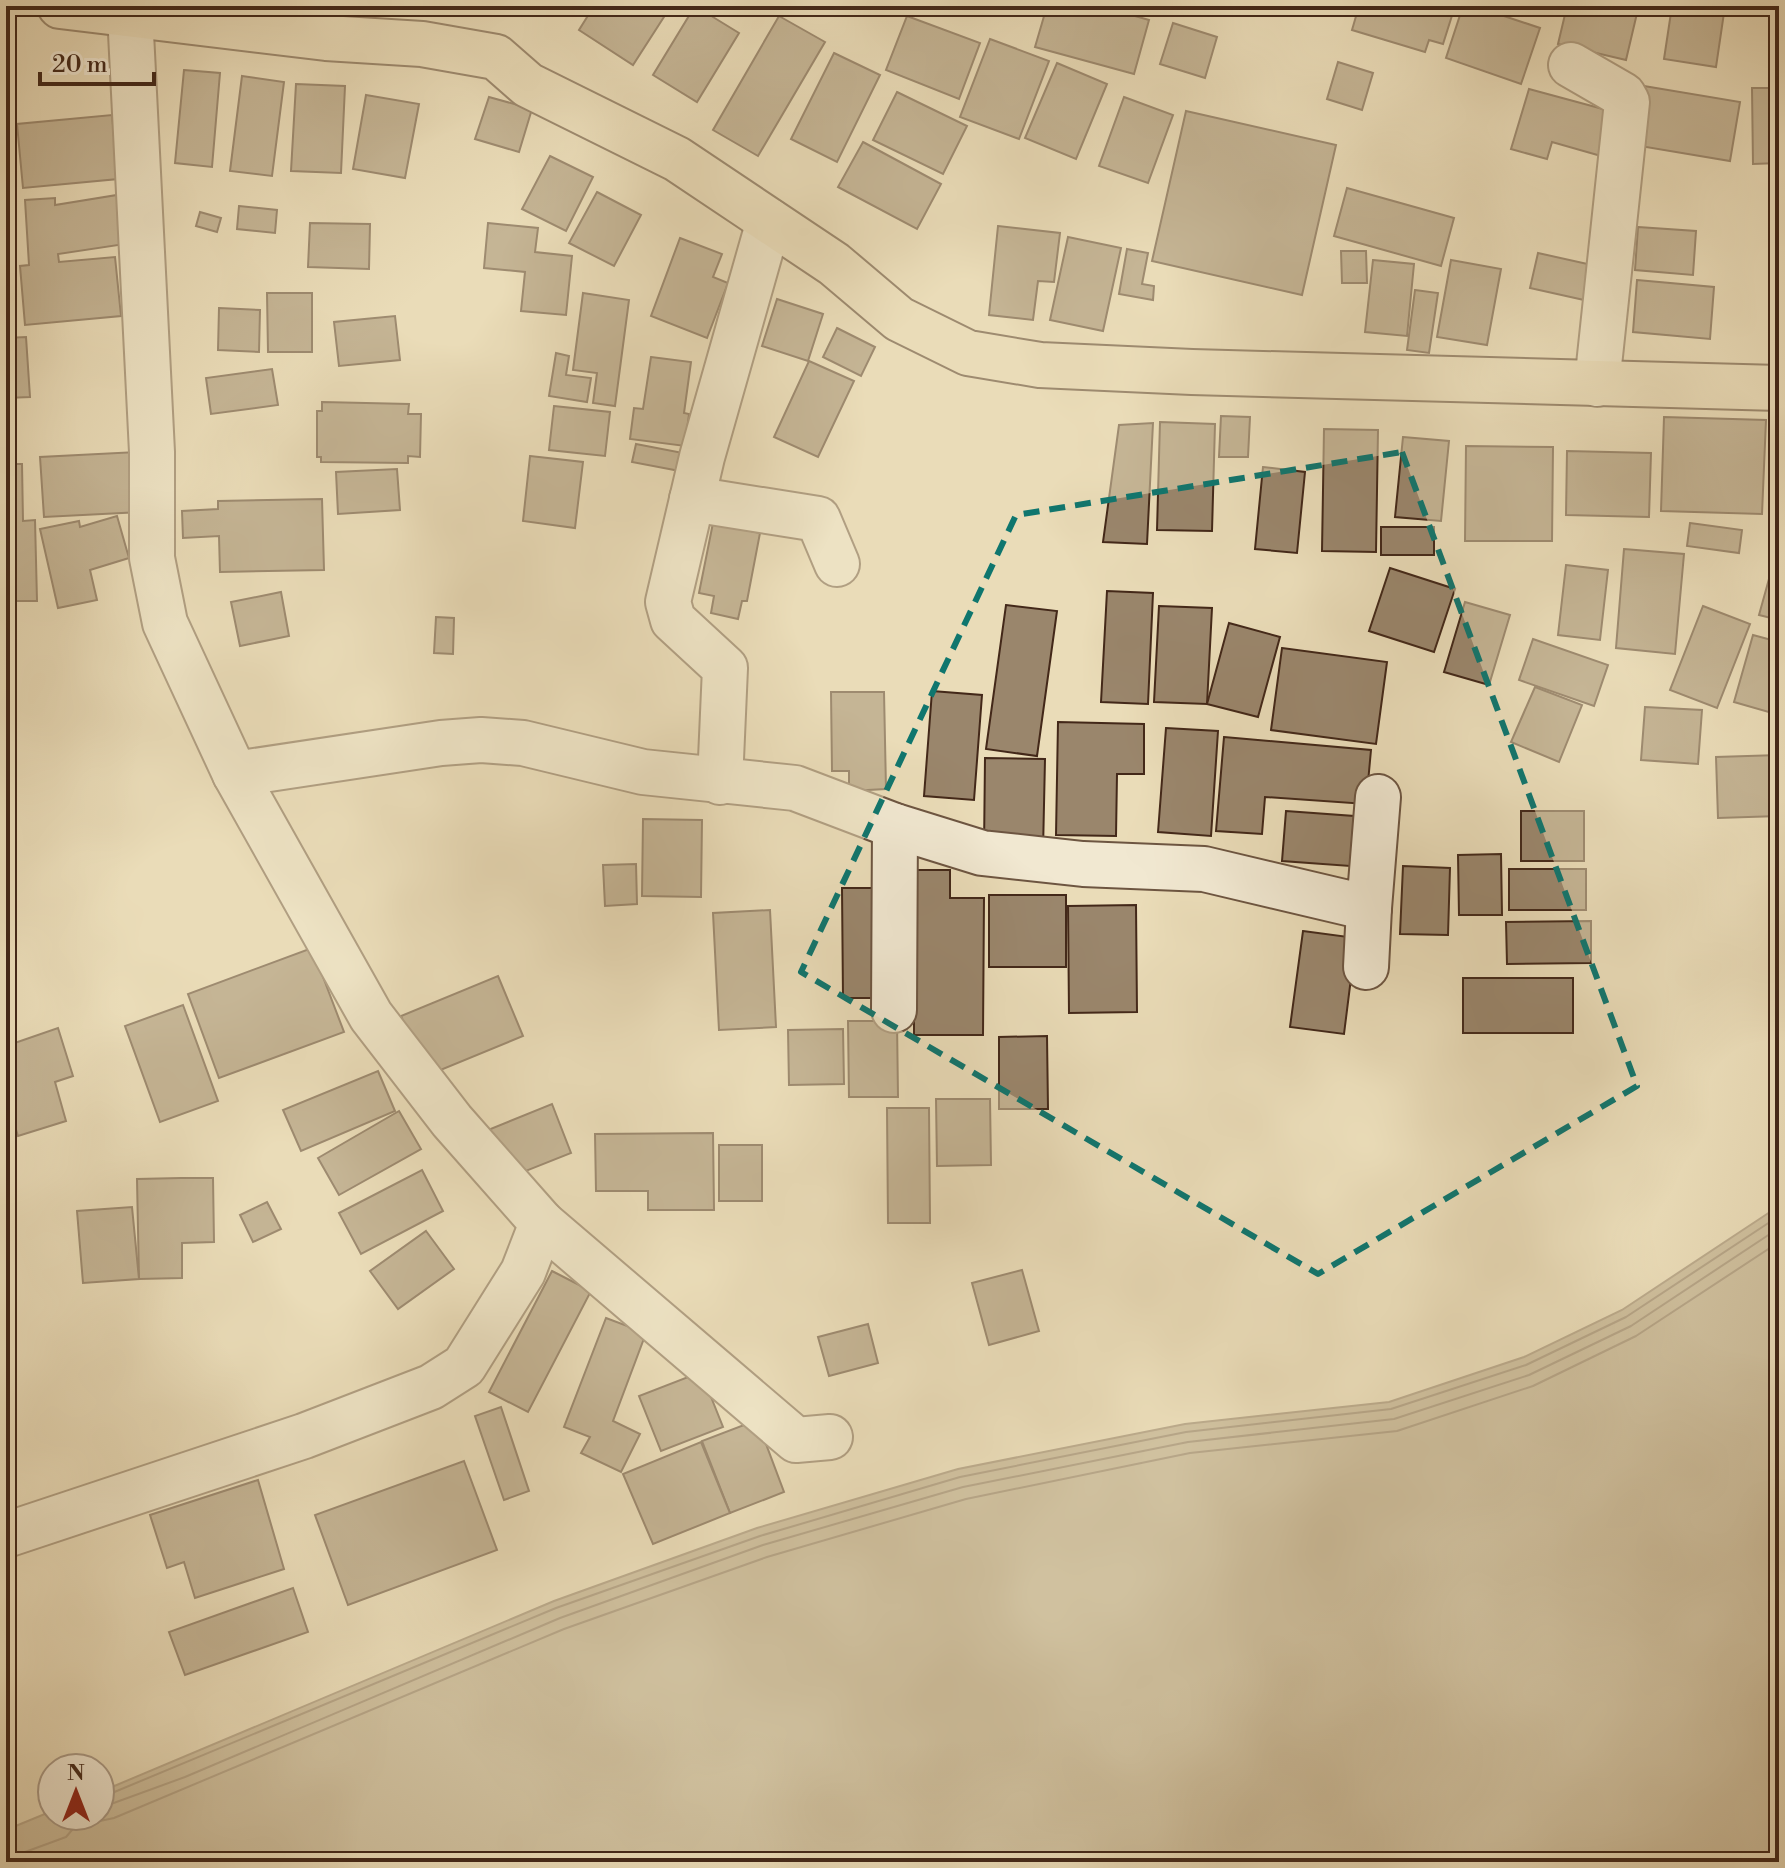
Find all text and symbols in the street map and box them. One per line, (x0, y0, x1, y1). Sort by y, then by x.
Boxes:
scale bar (40, 36, 154, 86)
text: 20 m (52, 50, 108, 80)
north arrow (36, 1752, 116, 1832)
text: N (67, 1760, 85, 1787)

